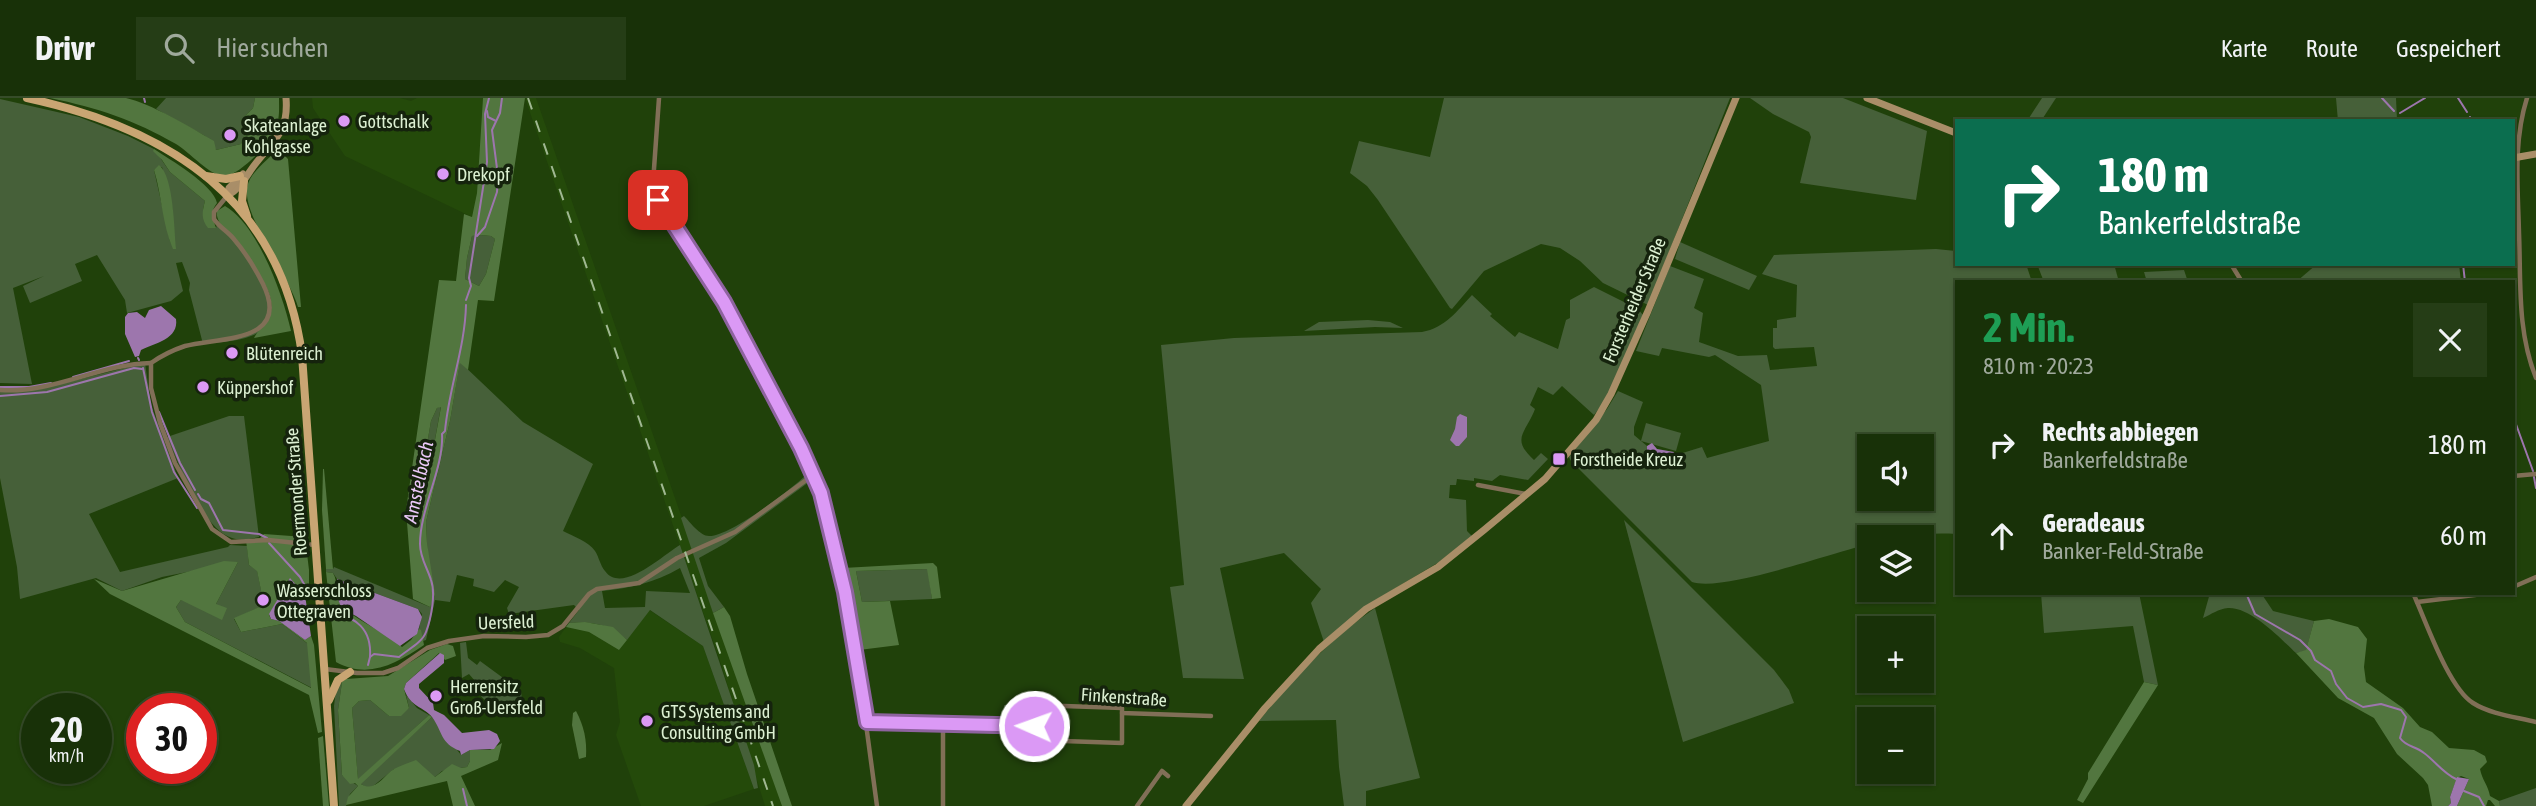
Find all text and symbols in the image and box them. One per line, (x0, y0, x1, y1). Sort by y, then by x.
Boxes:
search box (136, 17, 626, 80)
text: Drivr (35, 29, 94, 67)
icon: search (160, 29, 198, 67)
text: Hier suchen (216, 33, 329, 63)
text: Karte (2221, 35, 2267, 62)
text: Route (2305, 35, 2358, 62)
text: Gespeichert (2396, 35, 2501, 62)
place label: Gottschalk (358, 111, 429, 132)
marker: Gottschalk (336, 113, 352, 129)
place label: Skateanlage Kohlgasse (244, 115, 327, 157)
marker: Skateanlage Kohlgasse (222, 127, 238, 143)
text: 180 m (2098, 146, 2209, 202)
icon: right (1983, 147, 2074, 238)
place label: Drekopf (457, 164, 510, 185)
marker: Drekopf (435, 166, 451, 182)
pin (628, 170, 688, 230)
icon: arrive (639, 181, 677, 219)
text: Bankerfeldstraße (2098, 204, 2301, 241)
street label: Forsterheider Straße (1598, 234, 1670, 366)
text: 2 Min. (1983, 303, 2074, 351)
button: close (2413, 303, 2487, 377)
place label: Blütenreich (246, 343, 323, 364)
marker: Blütenreich (224, 345, 240, 361)
text: 810 m · 20:23 (1983, 353, 2094, 379)
place label: Küppershof (217, 377, 293, 398)
marker: Küppershof (195, 379, 211, 395)
text: Rechts abbiegen (2042, 417, 2199, 447)
icon: right (1983, 426, 2021, 464)
street label: Roermonder Straße (281, 427, 311, 557)
text: 180 m (2428, 430, 2487, 460)
map controls (1857, 434, 1934, 784)
button: sound (1857, 434, 1934, 511)
water label: Amstelbach (398, 439, 437, 526)
text: Bankerfeldstraße (2042, 447, 2188, 473)
place label: Forstheide Kreuz (1573, 449, 1683, 470)
marker: Forstheide Kreuz (1551, 451, 1567, 467)
text: Geradeaus (2042, 508, 2145, 538)
icon: ahead (1983, 517, 2021, 555)
text: 60 m (2440, 521, 2487, 551)
button: layers (1857, 525, 1934, 602)
text: Banker-Feld-Straße (2042, 538, 2204, 564)
place label: Wasserschloss Ottegraven (277, 580, 372, 622)
marker: Wasserschloss Ottegraven (255, 592, 271, 608)
street label: Uersfeld (477, 611, 535, 633)
button: + (1857, 616, 1934, 693)
place label: Herrensitz Groß-Uersfeld (450, 676, 543, 718)
street label: Finkenstraße (1080, 684, 1168, 710)
marker: Herrensitz Groß-Uersfeld (428, 688, 444, 704)
position arrow (997, 689, 1071, 763)
speed limit sign: 30 (126, 693, 217, 784)
place label: GTS Systems and Consulting GmbH (661, 701, 776, 743)
button: − (1857, 707, 1934, 784)
text: 20 (50, 709, 83, 749)
marker: GTS Systems and Consulting GmbH (639, 713, 655, 729)
text: km/h (49, 745, 84, 766)

